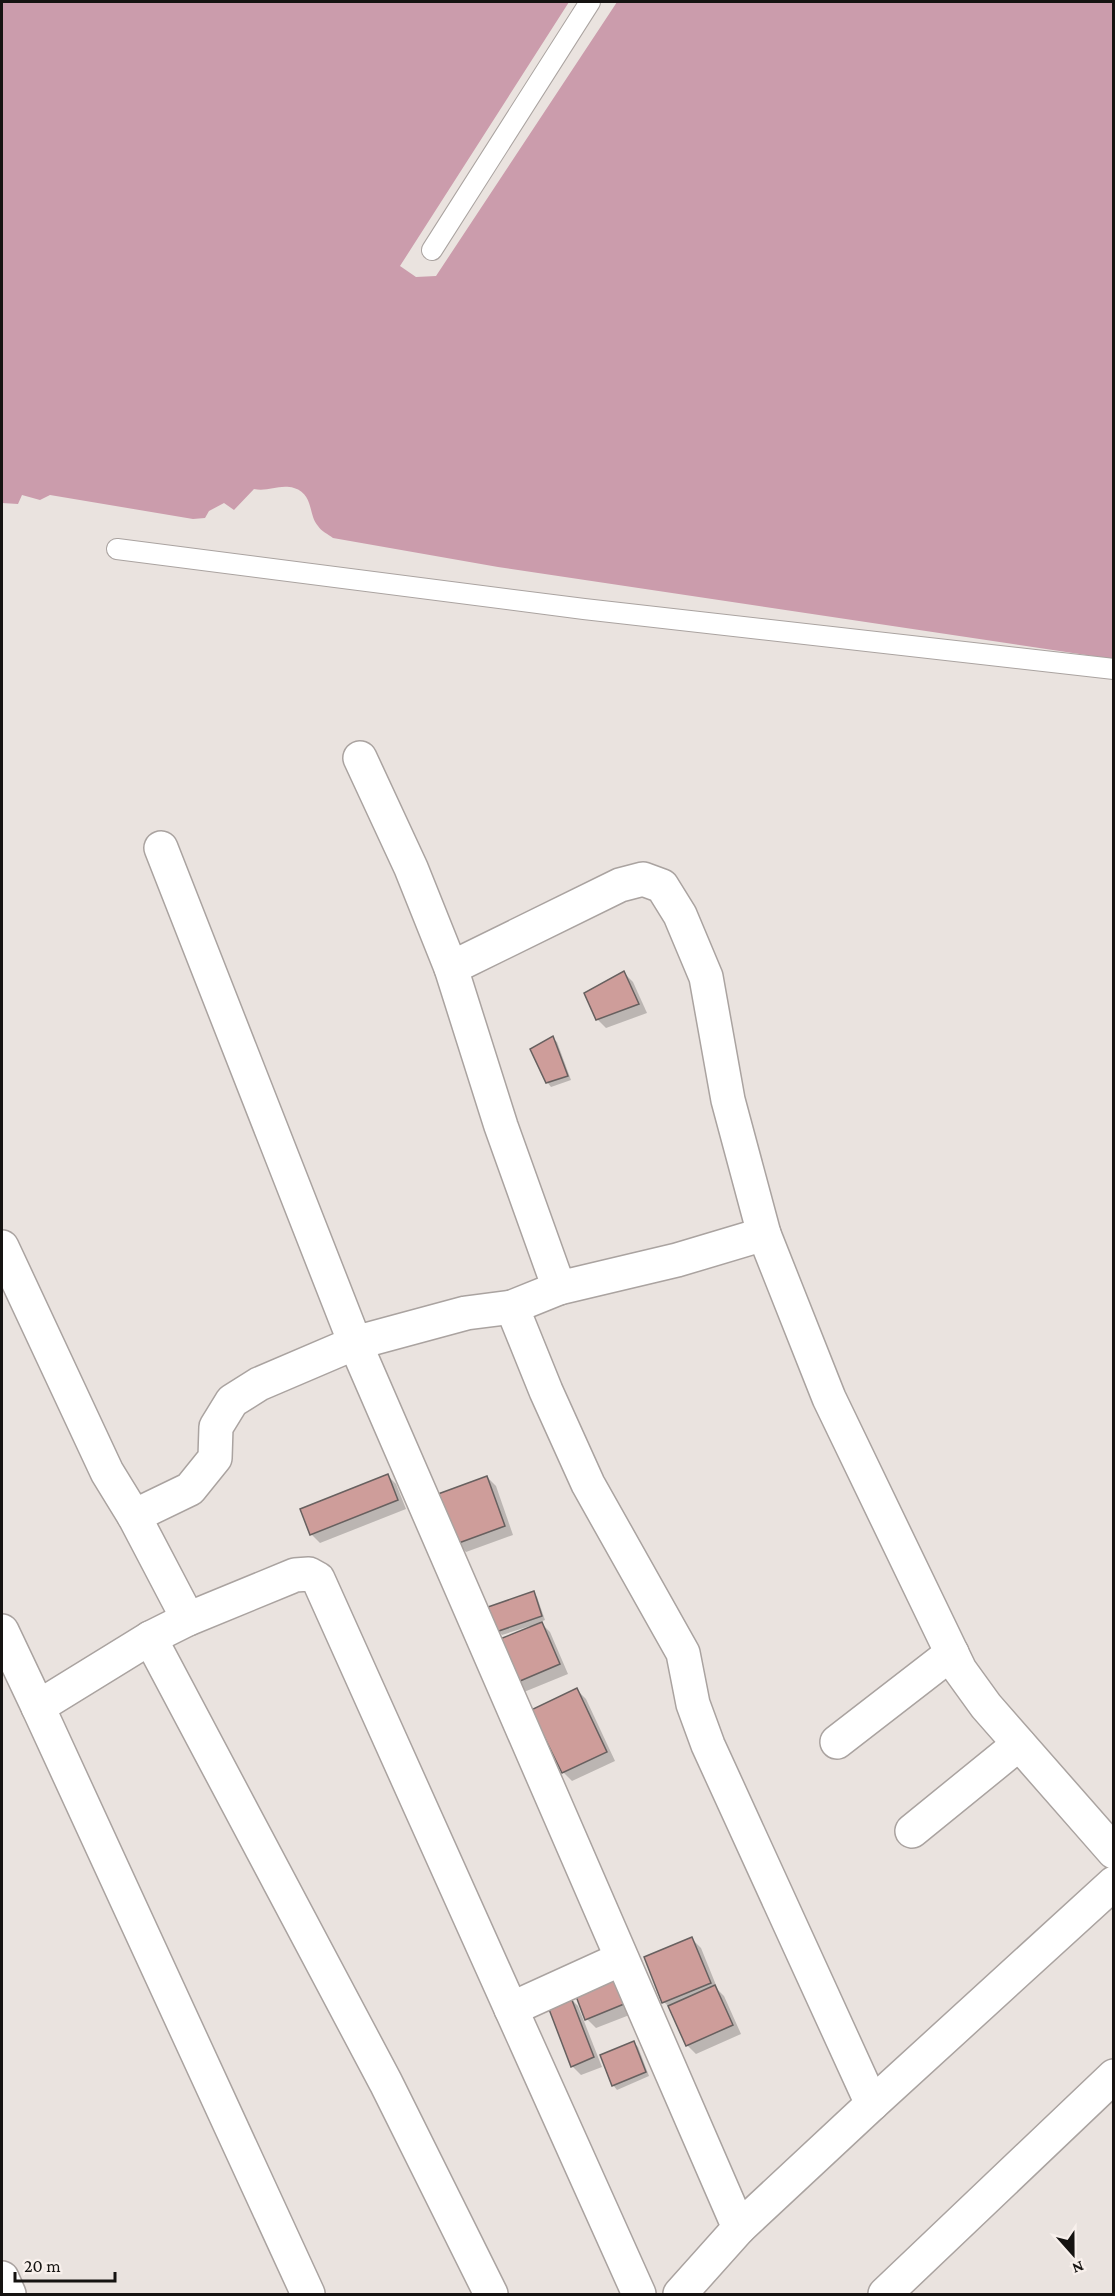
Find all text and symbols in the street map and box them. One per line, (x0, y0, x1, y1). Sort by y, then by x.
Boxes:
north arrow (1043, 2224, 1103, 2284)
scale bar (15, 2245, 116, 2283)
text: 20 m (24, 2256, 61, 2276)
text: N (1070, 2258, 1086, 2277)

